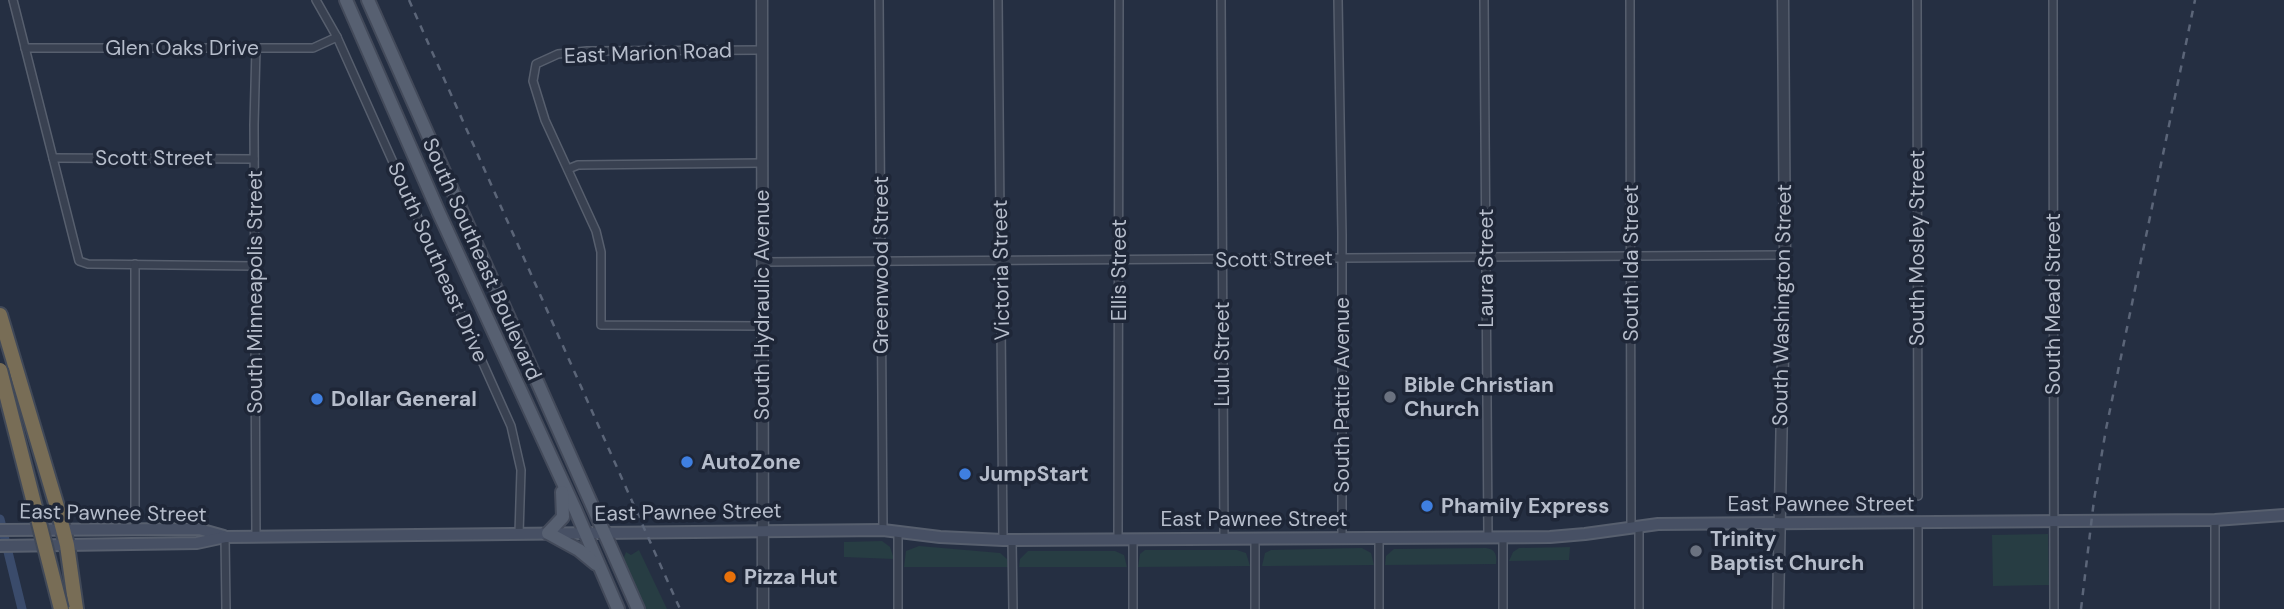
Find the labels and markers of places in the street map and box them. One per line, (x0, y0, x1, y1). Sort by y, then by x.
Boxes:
place label: Bible Christian Church (1404, 371, 1554, 423)
place label: Dollar General (331, 385, 477, 413)
marker: Bible Christian Church (1382, 389, 1398, 405)
marker: Dollar General (309, 391, 325, 407)
place label: AutoZone (701, 448, 801, 476)
marker: AutoZone (679, 454, 695, 470)
place label: JumpStart (979, 460, 1089, 488)
marker: JumpStart (957, 466, 973, 482)
place label: Phamily Express (1441, 492, 1609, 520)
marker: Phamily Express (1419, 498, 1435, 514)
place label: Trinity Baptist Church (1710, 525, 1864, 577)
marker: Trinity Baptist Church (1688, 543, 1704, 559)
place label: Pizza Hut (744, 563, 838, 591)
marker: Pizza Hut (722, 569, 738, 585)

